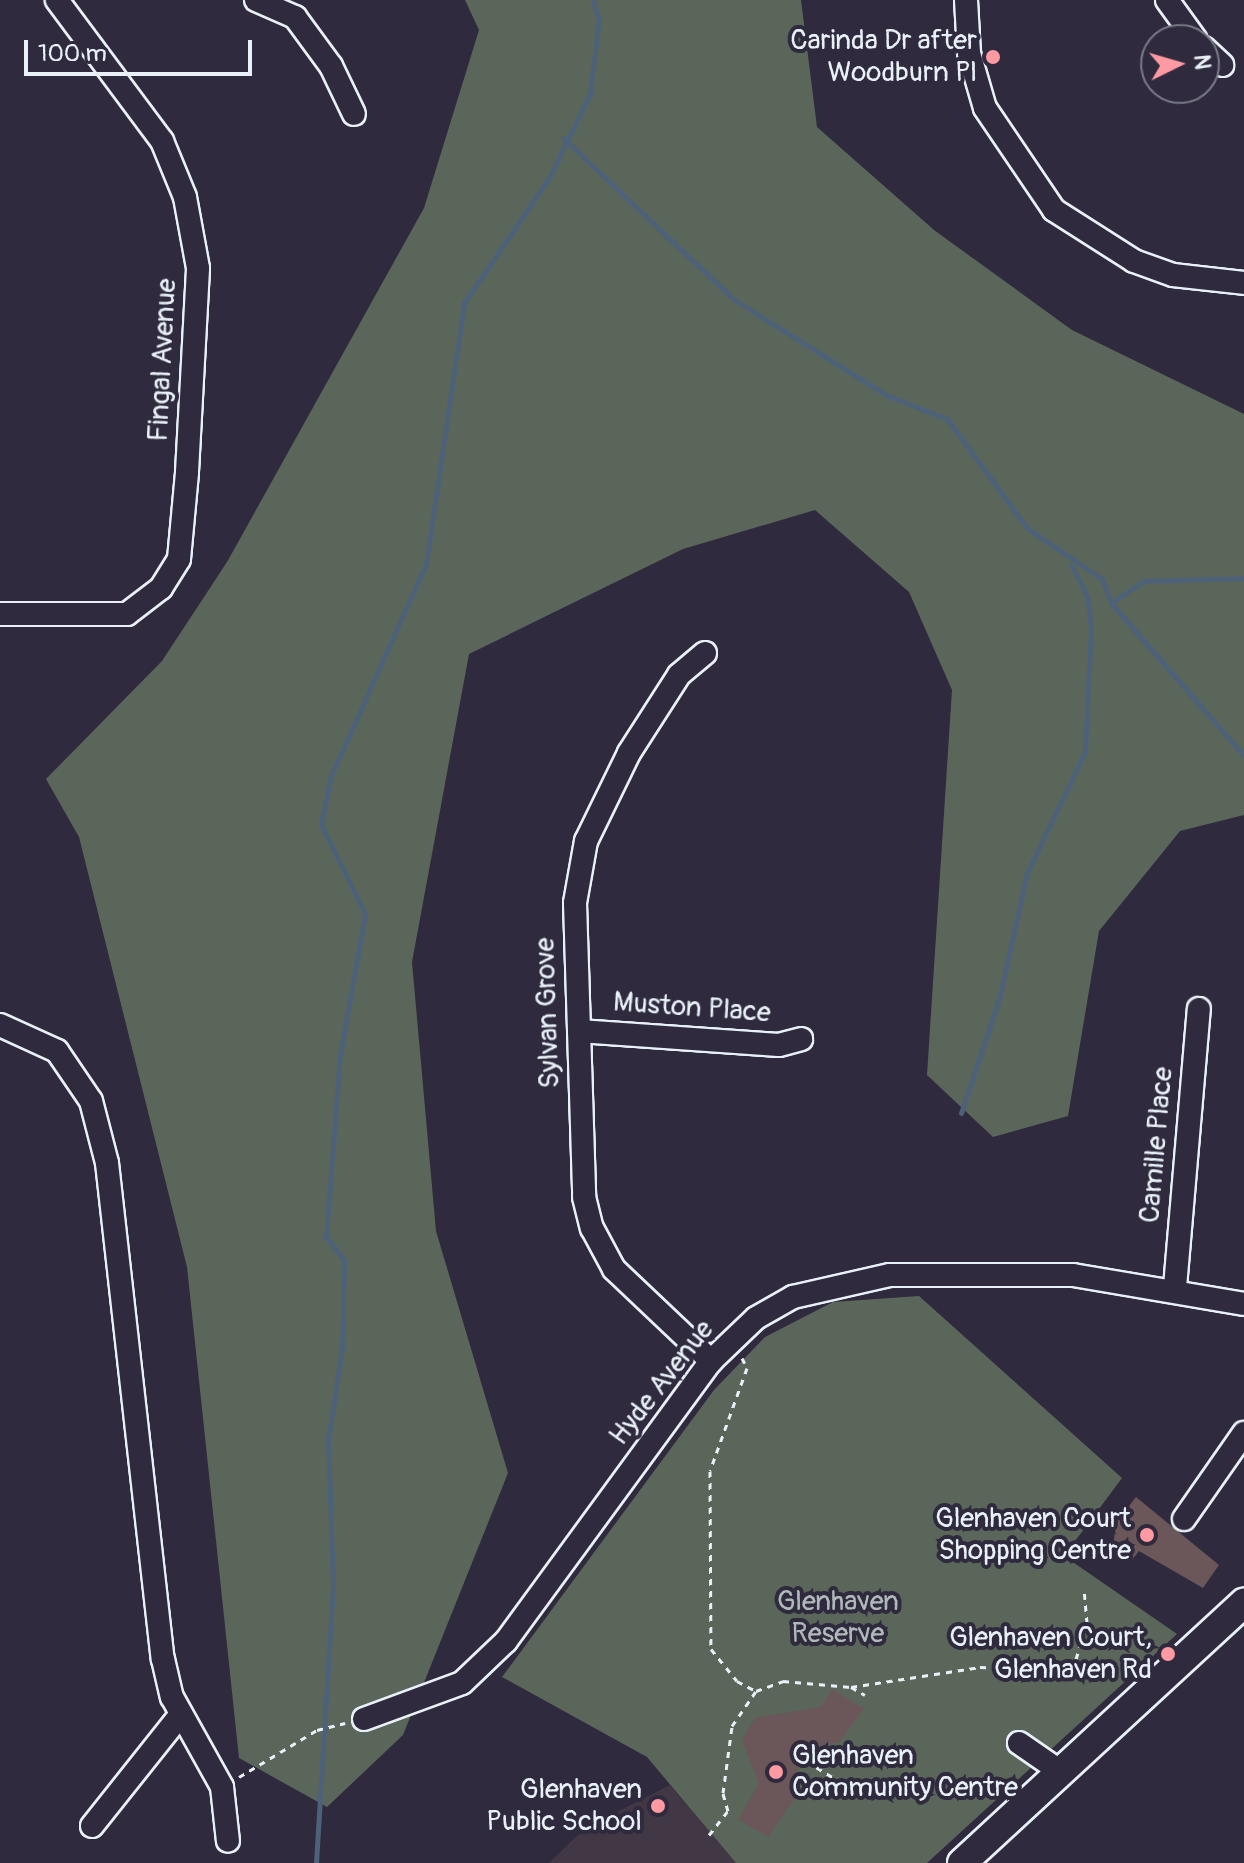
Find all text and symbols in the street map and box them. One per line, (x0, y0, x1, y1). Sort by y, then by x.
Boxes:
scale bar (28, 24, 256, 74)
place label: Carinda Dr after Woodburn Pl (790, 24, 977, 90)
north arrow (1140, 24, 1220, 104)
text: 100 m (38, 39, 107, 68)
marker: Carinda Dr after Woodburn Pl (984, 48, 1002, 66)
text: N (1187, 53, 1217, 71)
street label: Fingal Avenue (142, 278, 184, 442)
street label: Sylvan Grove (529, 937, 567, 1089)
street label: Muston Place (612, 986, 772, 1030)
street label: Camille Place (1133, 1066, 1181, 1224)
street label: Hyde Avenue (603, 1314, 721, 1452)
place label: Glenhaven Court Shopping Centre (935, 1502, 1131, 1568)
marker: Glenhaven Court Shopping Centre (1138, 1526, 1156, 1544)
park label: Glenhaven Reserve (777, 1585, 899, 1651)
place label: Glenhaven Court, Glenhaven Rd (949, 1621, 1152, 1687)
marker: Glenhaven Court, Glenhaven Rd (1159, 1645, 1177, 1663)
place label: Glenhaven Community Centre (792, 1739, 1018, 1805)
marker: Glenhaven Community Centre (767, 1763, 785, 1781)
place label: Glenhaven Public School (486, 1773, 642, 1839)
marker: Glenhaven Public School (649, 1797, 667, 1815)

